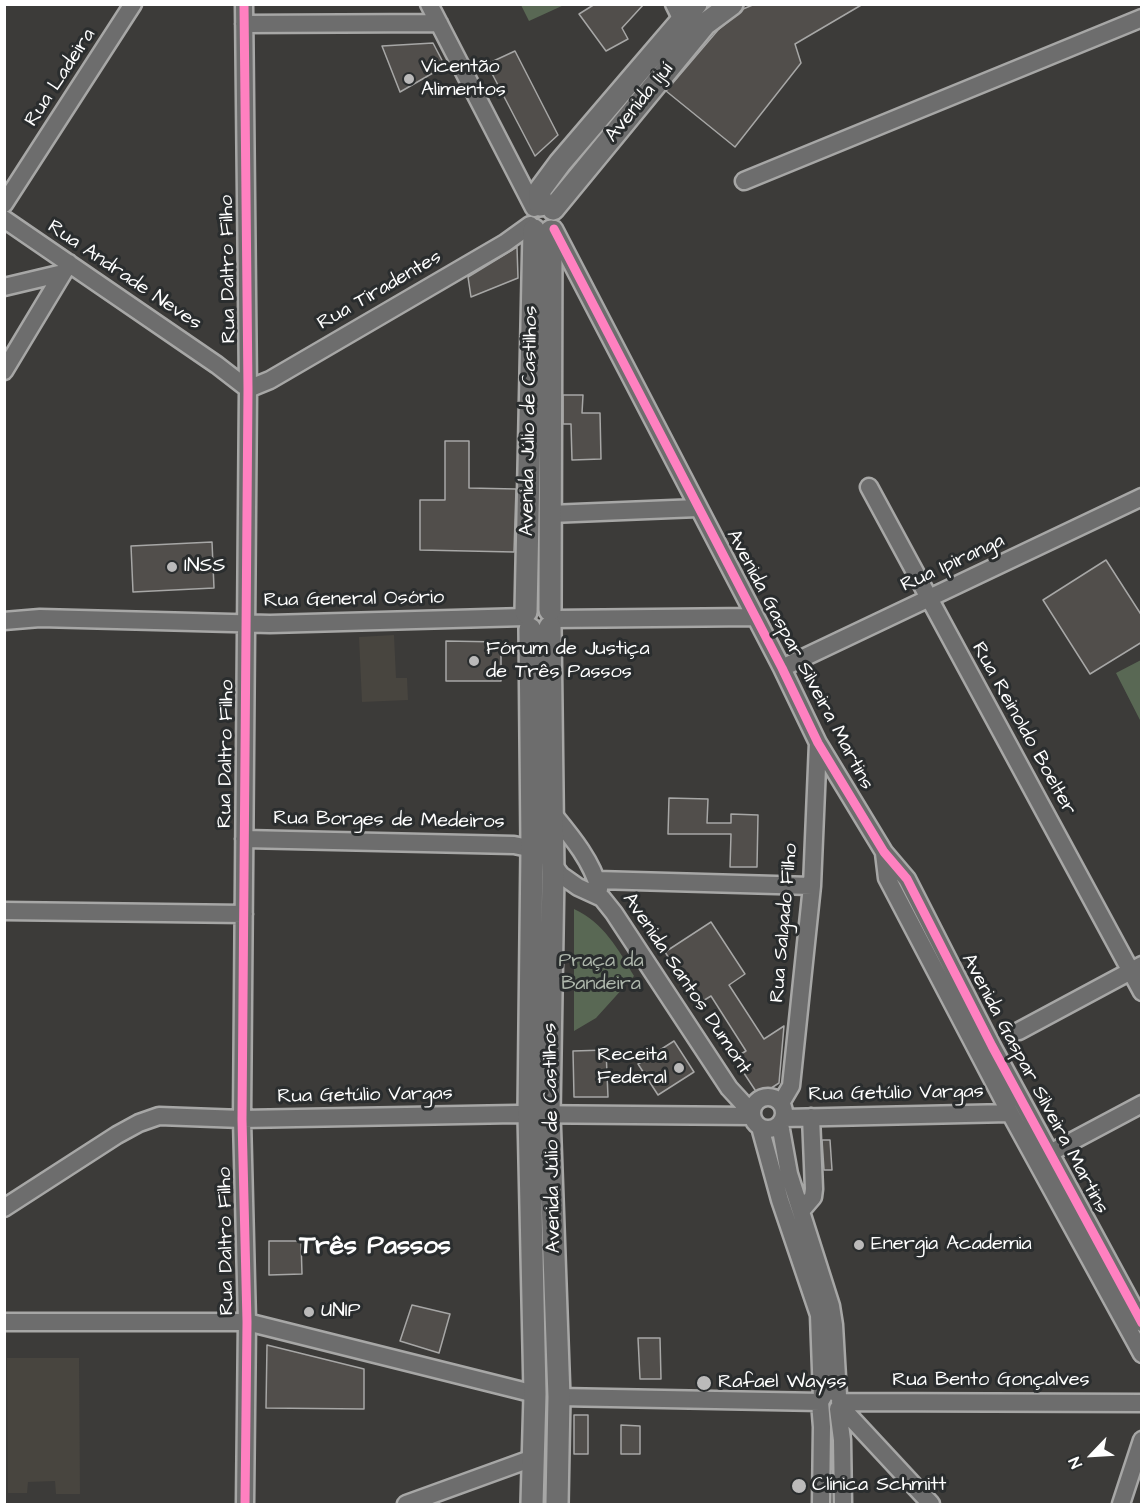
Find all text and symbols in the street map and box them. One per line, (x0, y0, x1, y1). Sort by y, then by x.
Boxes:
street label: Rua Ladeira (20, 25, 102, 131)
place label: Vicentão Alimentos (421, 56, 506, 103)
street label: Avenida Ijuí (601, 58, 679, 148)
marker: Vicentão Alimentos (402, 72, 416, 86)
street label: Rua Daltro Filho (216, 195, 242, 343)
street label: Rua Andrade Neves (42, 216, 206, 336)
street label: Rua Tiradentes (314, 246, 446, 336)
street label: Avenida Júlio de Castilhos (516, 306, 544, 536)
street label: Avenida Gaspar Silveira Martins (720, 526, 878, 794)
street label: Rua Ipiranga (897, 530, 1009, 598)
place label: INSS (184, 555, 225, 579)
marker: INSS (165, 560, 179, 574)
street label: Rua General Osório (264, 586, 444, 614)
place label: Fórum de Justiça de Três Passos (486, 638, 650, 685)
street label: Rua Reinoldo Boelter (965, 638, 1081, 820)
marker: Fórum de Justiça de Três Passos (467, 654, 481, 668)
street label: Rua Daltro Filho (214, 680, 240, 828)
street label: Rua Borges de Medeiros (273, 807, 505, 835)
street label: Rua Salgado Filho (766, 842, 804, 1004)
street label: Avenida Santos Dumont (616, 889, 756, 1079)
park label: Praça da Bandeira (558, 950, 644, 997)
street label: Avenida Gaspar Silveira Martins (955, 950, 1113, 1218)
street label: Avenida Júlio de Castilhos (539, 1023, 567, 1253)
place label: Receita Federal (597, 1044, 667, 1091)
marker: Receita Federal (672, 1061, 686, 1075)
street label: Rua Getúlio Vargas (808, 1080, 984, 1108)
street label: Rua Getúlio Vargas (277, 1082, 453, 1110)
street label: Rua Daltro Filho (214, 1167, 240, 1315)
district label: Três Passos (299, 1232, 451, 1264)
place label: Energia Academia (871, 1233, 1032, 1257)
marker: Energia Academia (852, 1238, 866, 1252)
place label: UNIP (321, 1300, 361, 1324)
marker: UNIP (302, 1305, 316, 1319)
street label: Rua Bento Gonçalves (892, 1369, 1090, 1393)
place label: Rafael Wayss (718, 1371, 846, 1395)
marker: Rafael Wayss (695, 1374, 713, 1392)
north arrow (1062, 1425, 1122, 1485)
text: N (1064, 1453, 1088, 1472)
place label: Clínica Schmitt (812, 1474, 946, 1498)
marker: Clínica Schmitt (790, 1477, 808, 1495)

